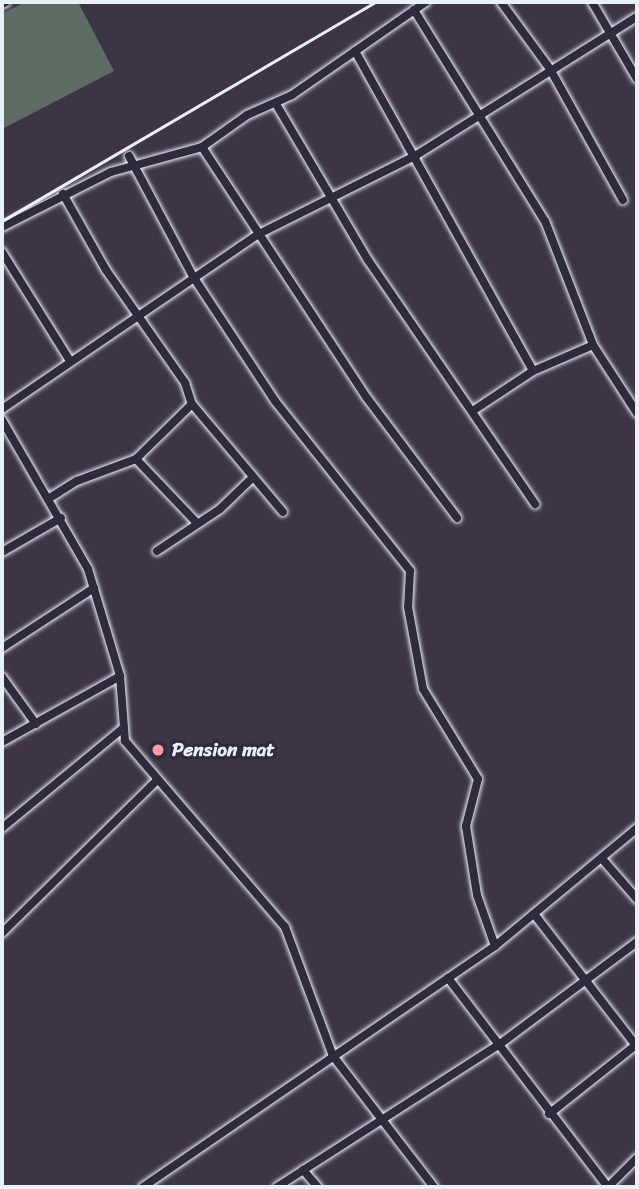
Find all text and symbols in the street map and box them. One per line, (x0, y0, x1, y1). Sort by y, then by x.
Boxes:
place label: Pension mat (172, 739, 275, 761)
marker: Pension mat (150, 742, 166, 758)

